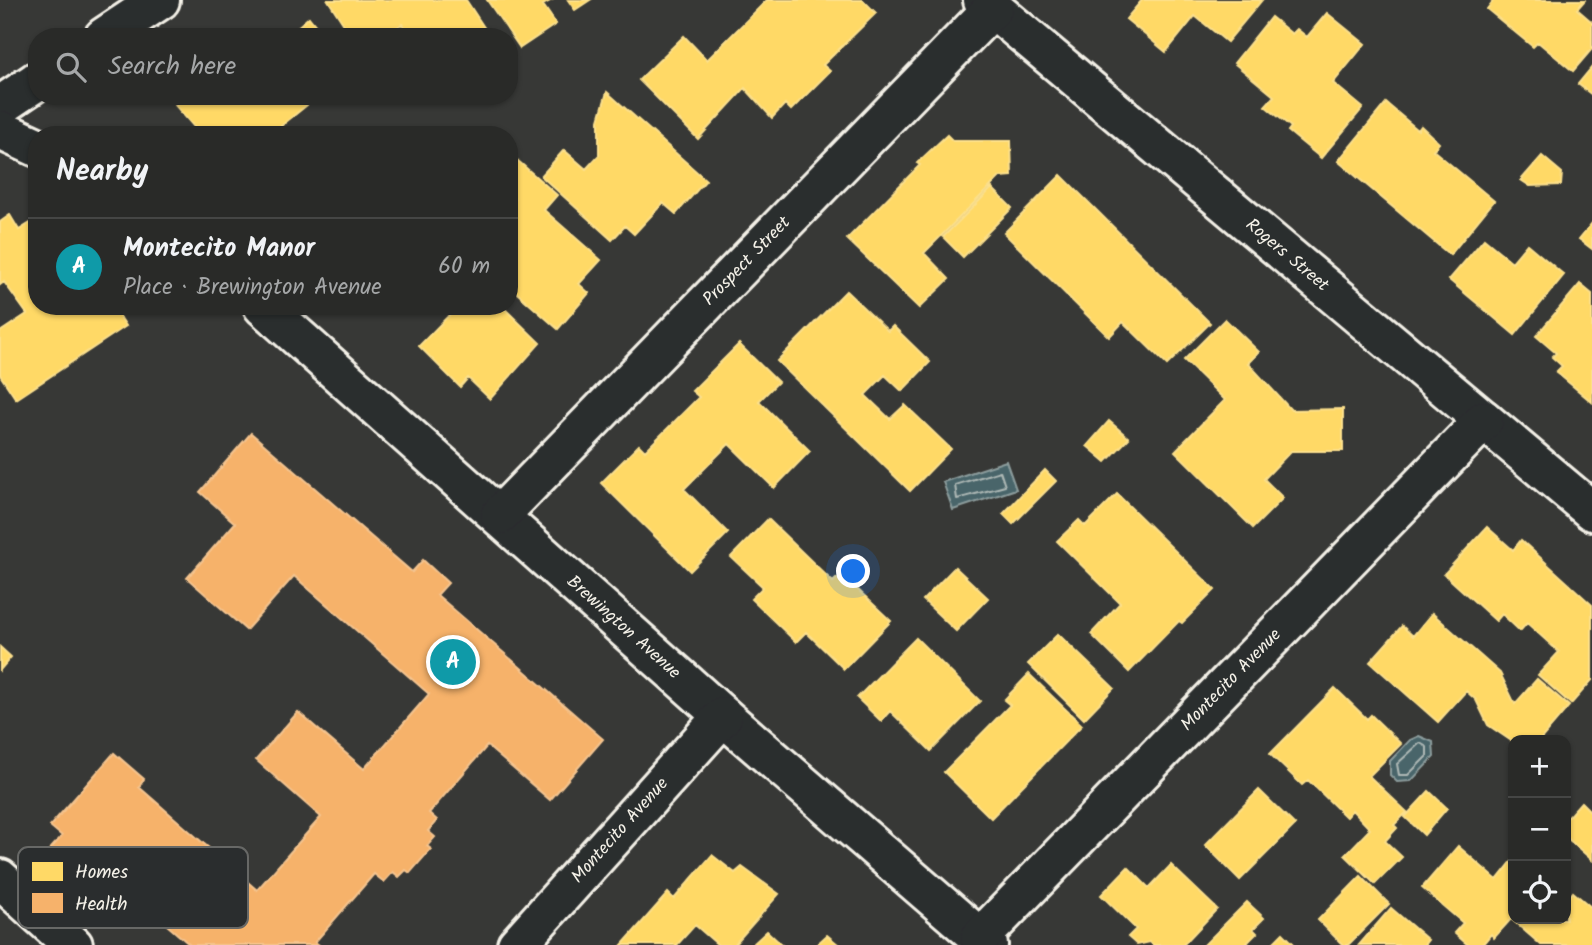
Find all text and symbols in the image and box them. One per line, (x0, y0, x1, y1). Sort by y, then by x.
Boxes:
search box (28, 28, 518, 105)
text: Search here (108, 46, 236, 88)
icon: search (52, 48, 90, 86)
text: Nearby (56, 148, 148, 196)
street label: Prospect Street (696, 209, 798, 313)
street label: Rogers Street (1239, 211, 1336, 300)
text: Montecito Manor (123, 228, 315, 270)
text: A (72, 249, 86, 285)
text: 60 m (438, 249, 490, 285)
text: Place · Brewington Avenue (123, 270, 382, 306)
your location (836, 554, 870, 588)
street label: Brewington Avenue (560, 568, 687, 686)
street label: Montecito Avenue (1174, 622, 1288, 738)
pin: A (430, 636, 476, 688)
map controls (1508, 735, 1571, 924)
button: + (1508, 735, 1571, 798)
street label: Montecito Avenue (564, 771, 676, 890)
button: − (1508, 798, 1571, 861)
legend (18, 847, 248, 928)
text: Homes (75, 858, 128, 888)
button: locate (1508, 861, 1571, 924)
text: Health (75, 890, 127, 920)

